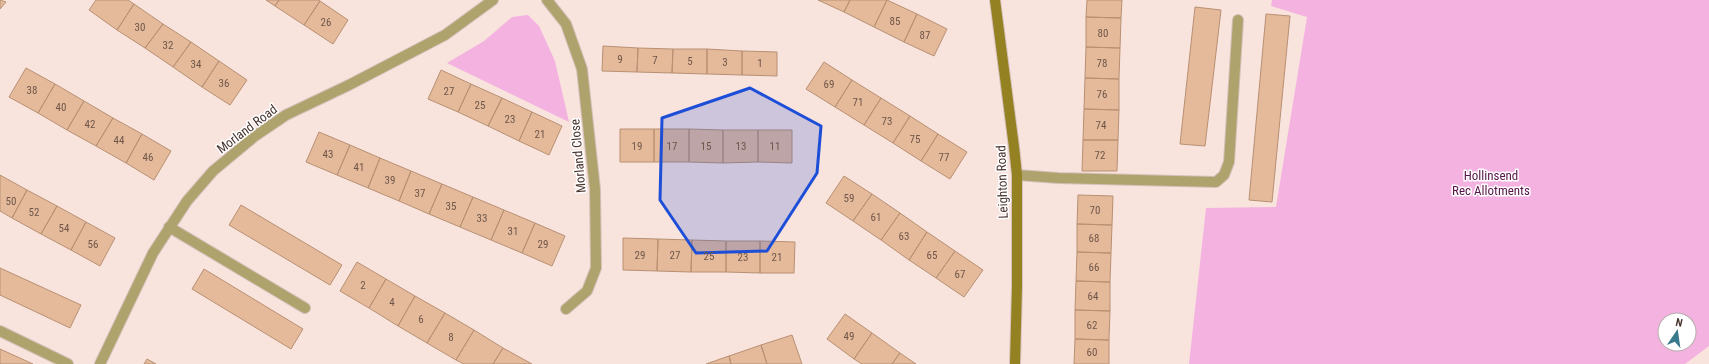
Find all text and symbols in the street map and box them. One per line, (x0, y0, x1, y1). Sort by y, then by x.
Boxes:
house number: 85 (890, 15, 900, 28)
house number: 26 (321, 16, 331, 29)
house number: 30 (135, 21, 145, 34)
house number: 80 (1098, 27, 1108, 40)
house number: 87 (920, 29, 930, 42)
house number: 32 (163, 39, 173, 52)
house number: 9 (617, 53, 623, 66)
house number: 7 (652, 54, 658, 67)
house number: 5 (687, 55, 693, 68)
house number: 3 (722, 56, 728, 69)
house number: 1 (757, 57, 763, 70)
house number: 78 (1097, 57, 1107, 70)
house number: 34 (191, 58, 202, 71)
house number: 36 (219, 77, 229, 90)
house number: 69 (824, 78, 834, 91)
house number: 38 (27, 84, 37, 97)
house number: 27 (444, 85, 454, 98)
house number: 76 (1097, 88, 1107, 101)
house number: 71 (853, 96, 863, 109)
house number: 25 (475, 99, 485, 112)
house number: 40 (56, 101, 66, 114)
street label: Morland Road (214, 102, 280, 156)
house number: 23 (505, 113, 515, 126)
house number: 73 (882, 115, 892, 128)
house number: 42 (85, 118, 95, 131)
street label: Morland Close (567, 118, 589, 194)
house number: 74 (1096, 119, 1107, 132)
house number: 21 (535, 128, 545, 141)
house number: 75 (910, 133, 920, 146)
house number: 44 (114, 134, 125, 147)
house number: 19 (632, 140, 642, 153)
house number: 17 (667, 140, 677, 153)
house number: 15 (701, 140, 711, 153)
house number: 13 (736, 140, 746, 153)
house number: 11 (770, 140, 780, 153)
street label: Leighton Road (993, 145, 1011, 219)
house number: 43 (323, 148, 333, 161)
house number: 72 (1095, 149, 1105, 162)
house number: 46 (143, 151, 153, 164)
house number: 77 (939, 151, 949, 164)
house number: 41 (354, 161, 364, 174)
park label: Hollinsend Rec Allotments (1452, 168, 1530, 198)
house number: 39 (385, 174, 395, 187)
house number: 37 (415, 187, 425, 200)
house number: 59 (844, 192, 854, 205)
house number: 50 (6, 195, 16, 208)
house number: 35 (446, 200, 456, 213)
house number: 70 (1090, 204, 1100, 217)
house number: 52 (29, 206, 39, 219)
house number: 61 (871, 211, 881, 224)
house number: 33 (477, 212, 487, 225)
house number: 54 (59, 222, 70, 235)
house number: 31 (508, 225, 518, 238)
house number: 63 (899, 230, 909, 243)
house number: 68 (1089, 232, 1099, 245)
house number: 56 (88, 238, 98, 251)
house number: 29 (538, 238, 548, 251)
house number: 29 (635, 249, 645, 262)
house number: 27 (670, 249, 680, 262)
house number: 65 (927, 249, 937, 262)
house number: 25 (704, 250, 714, 263)
house number: 23 (738, 251, 748, 264)
house number: 21 (772, 251, 782, 264)
house number: 66 (1089, 261, 1099, 274)
house number: 67 (955, 268, 965, 281)
house number: 2 (360, 279, 366, 292)
house number: 64 (1088, 290, 1099, 303)
house number: 4 (389, 296, 395, 309)
north arrow (1657, 312, 1697, 352)
house number: 6 (418, 313, 424, 326)
text: N (1674, 316, 1684, 330)
house number: 62 (1087, 319, 1097, 332)
house number: 49 (844, 330, 854, 343)
house number: 8 (448, 331, 454, 344)
house number: 60 (1087, 346, 1097, 359)

